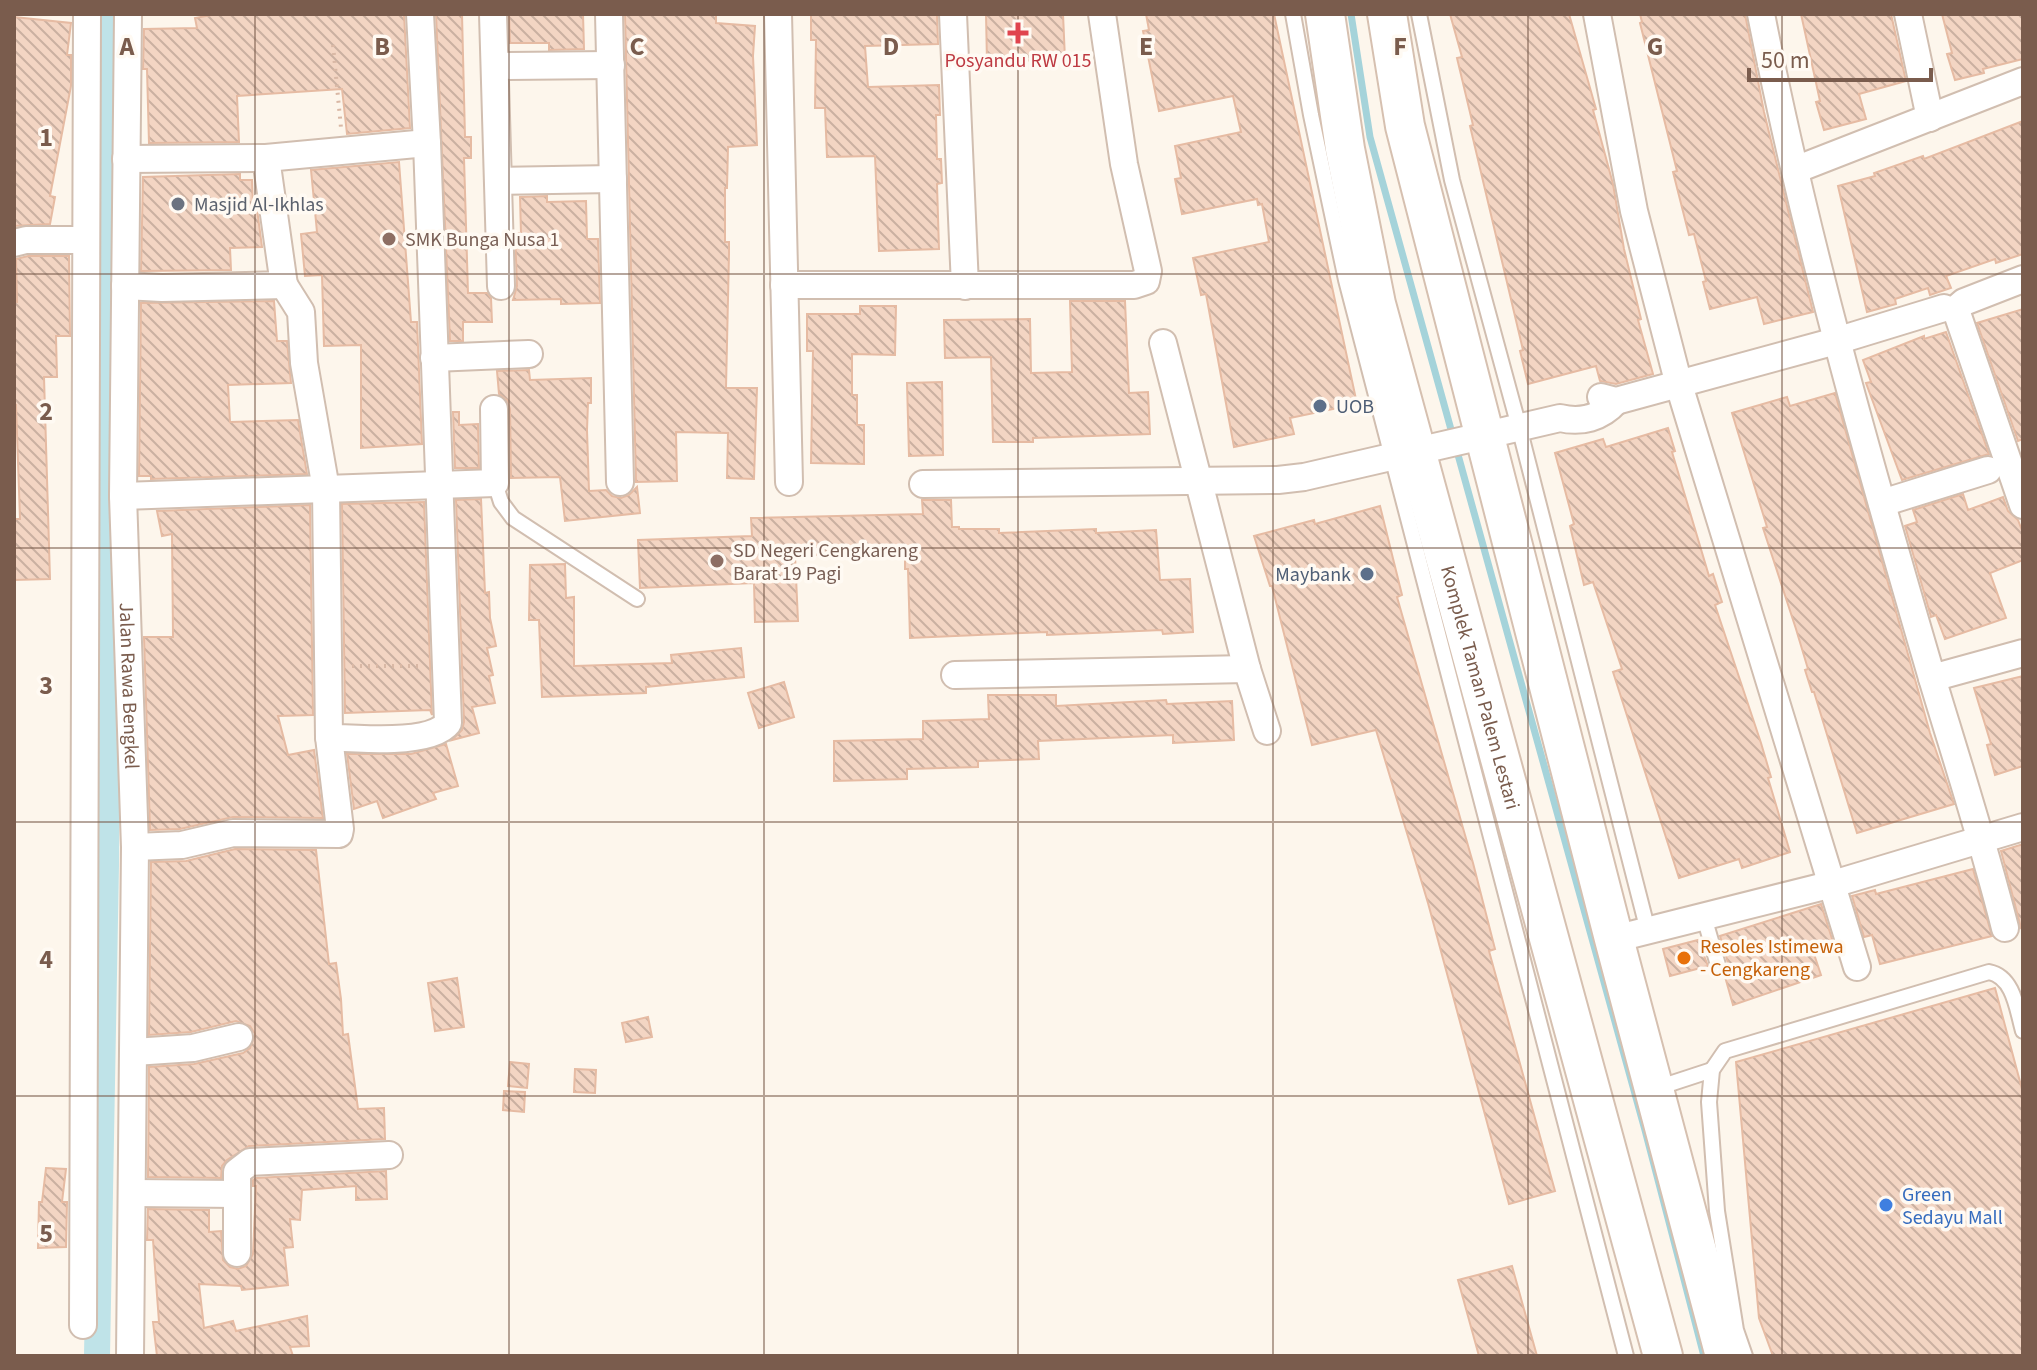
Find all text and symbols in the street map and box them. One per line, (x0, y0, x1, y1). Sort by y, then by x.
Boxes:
marker: Posyandu RW 015 (1007, 22, 1029, 44)
text: A (119, 28, 136, 65)
text: B (374, 28, 390, 65)
text: C (629, 28, 645, 65)
text: D (883, 28, 899, 65)
text: E (1139, 28, 1153, 65)
text: F (1393, 28, 1407, 65)
text: G (1647, 28, 1663, 65)
scale bar (1749, 32, 1931, 82)
text: 50 m (1761, 43, 1810, 78)
place label: Posyandu RW 015 (944, 47, 1092, 75)
text: 1 (39, 119, 53, 156)
place label: Masjid Al-Ikhlas (194, 191, 324, 219)
marker: Masjid Al-Ikhlas (169, 195, 187, 213)
place label: SMK Bunga Nusa 1 (405, 226, 559, 254)
marker: SMK Bunga Nusa 1 (380, 230, 398, 248)
text: 2 (39, 393, 53, 430)
place label: UOB (1336, 393, 1374, 421)
marker: UOB (1311, 397, 1329, 415)
place label: SD Negeri Cengkareng Barat 19 Pagi (733, 537, 918, 588)
marker: SD Negeri Cengkareng Barat 19 Pagi (708, 552, 726, 570)
place label: Maybank (1275, 561, 1351, 589)
street label: Komplek Taman Palem Lestari (1433, 563, 1526, 813)
marker: Maybank (1358, 565, 1376, 583)
street label: Jalan Rawa Bengkel (112, 602, 145, 770)
text: 3 (39, 667, 53, 704)
place label: Resoles Istimewa - Cengkareng (1700, 933, 1844, 984)
text: 4 (39, 941, 53, 978)
marker: Resoles Istimewa - Cengkareng (1675, 949, 1693, 967)
place label: Green Sedayu Mall (1902, 1181, 2003, 1232)
marker: Green Sedayu Mall (1877, 1196, 1895, 1214)
text: 5 (39, 1215, 53, 1252)

